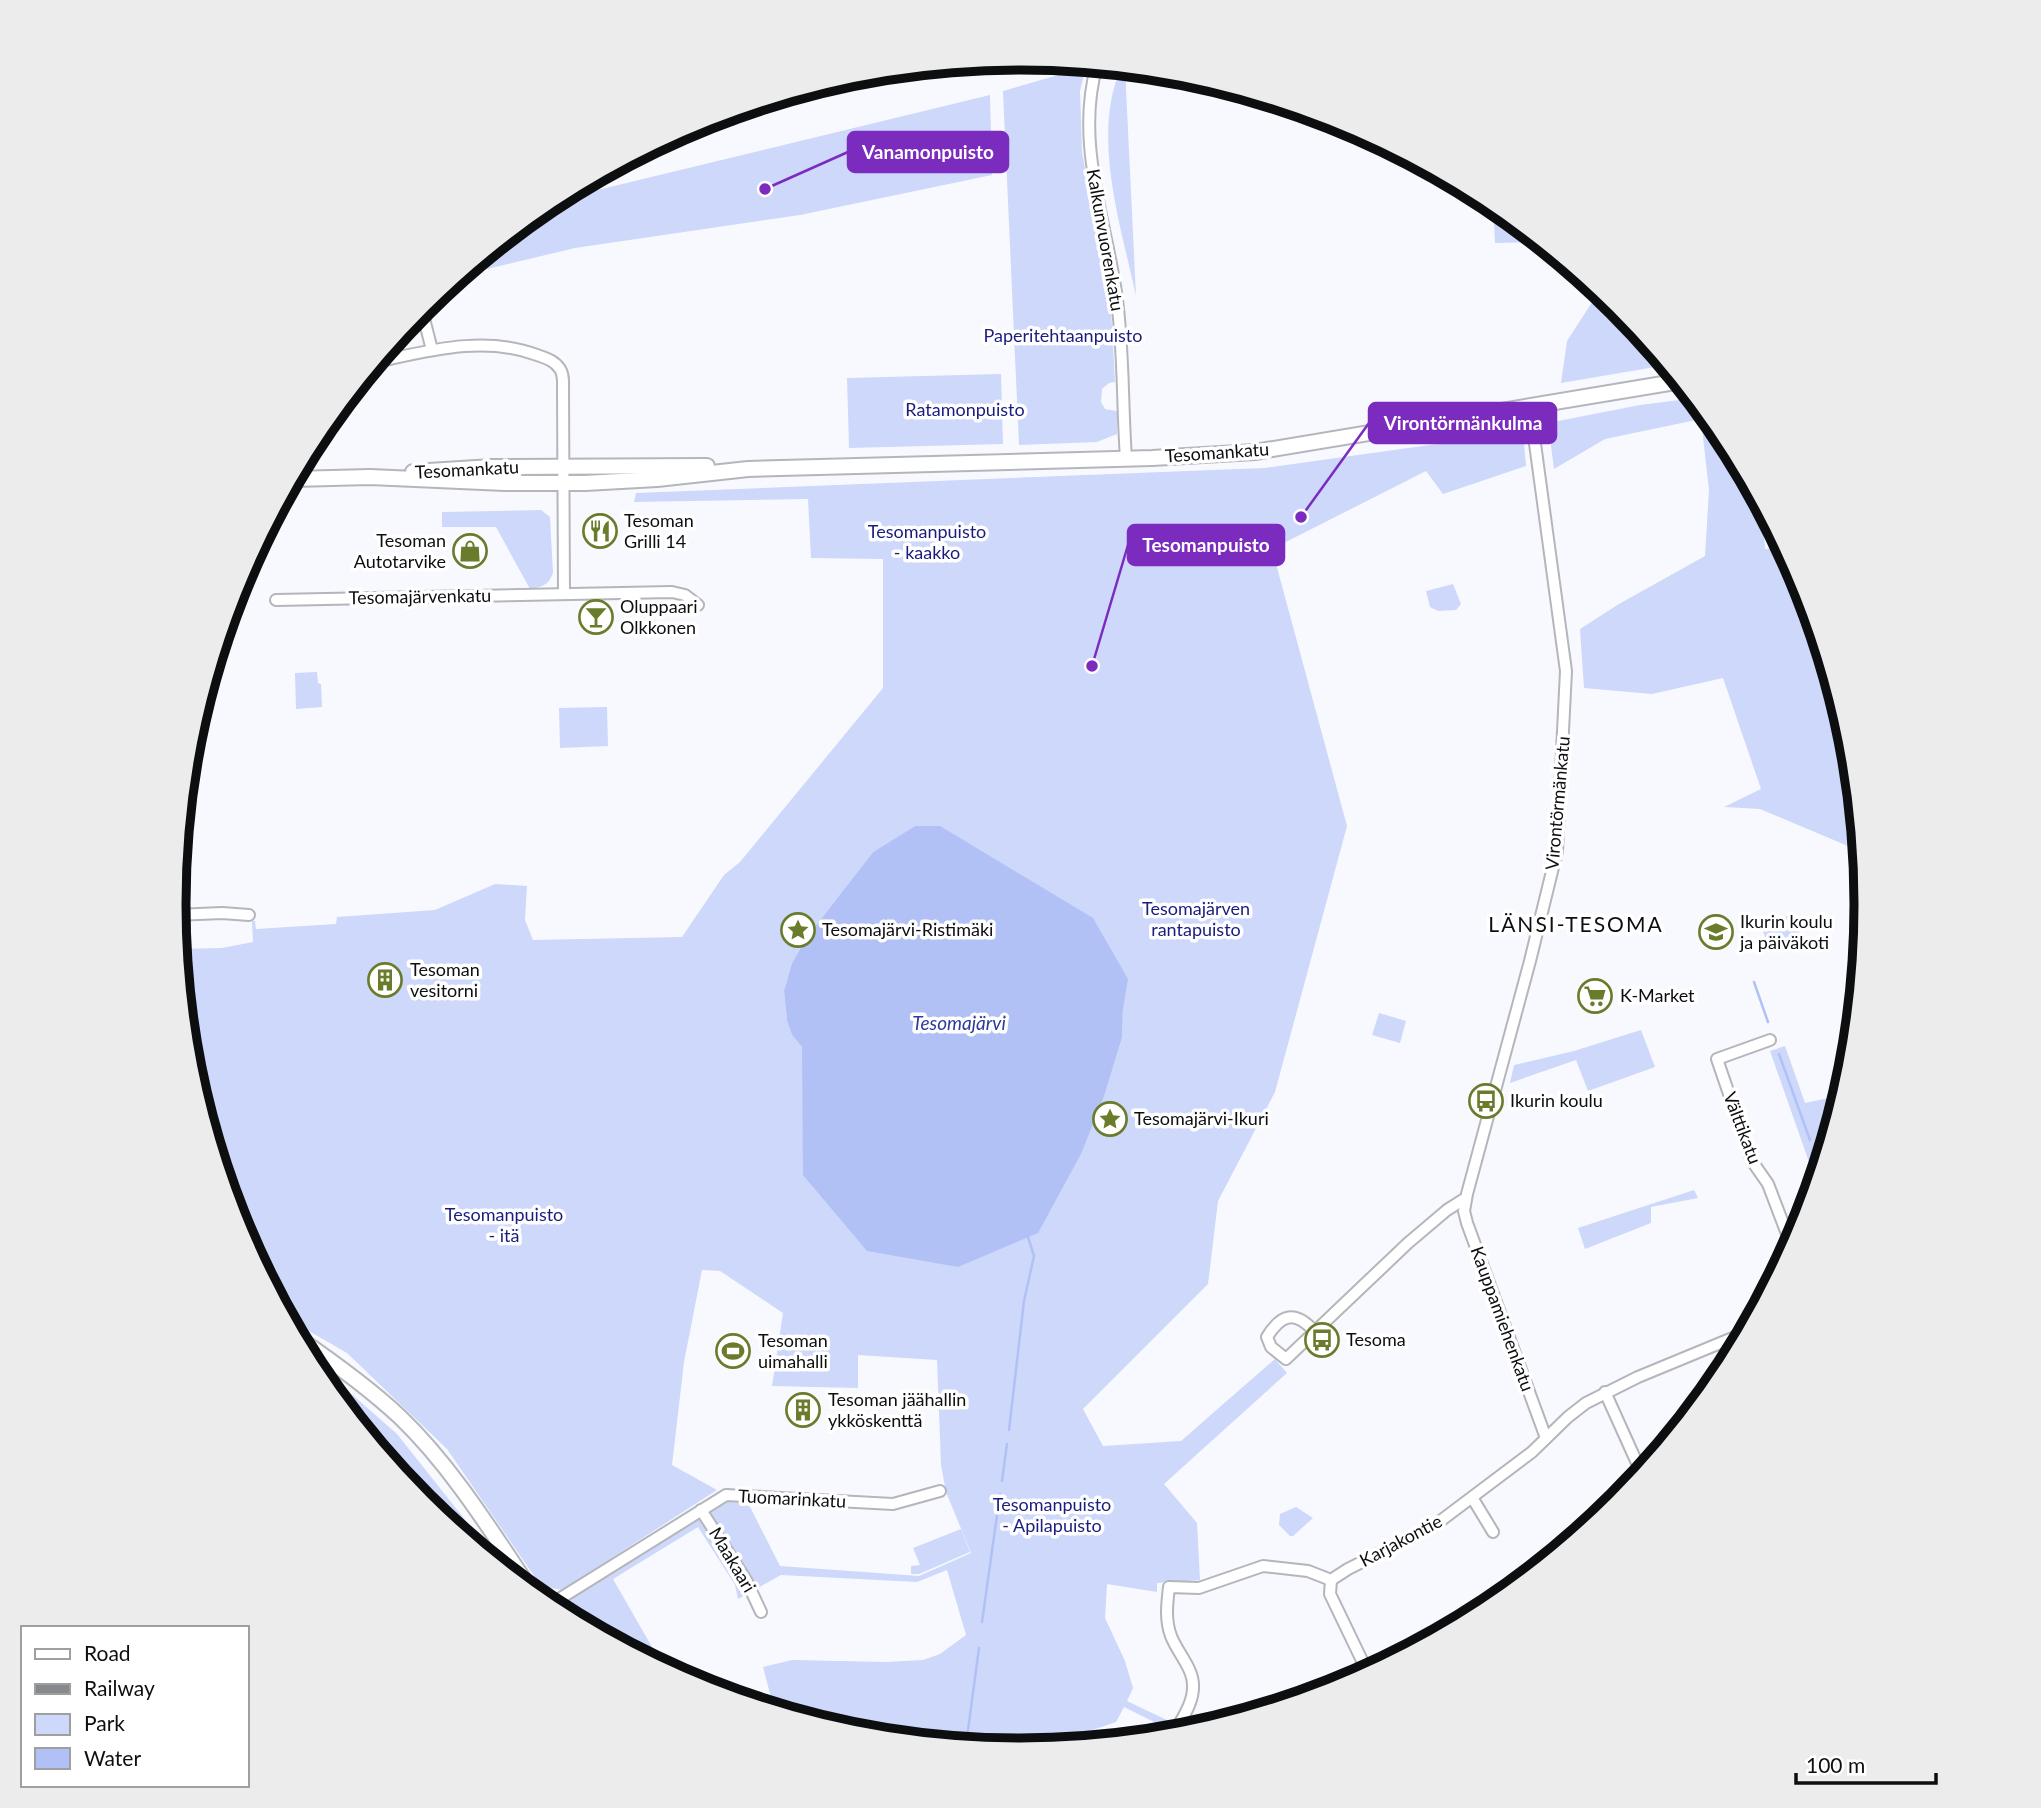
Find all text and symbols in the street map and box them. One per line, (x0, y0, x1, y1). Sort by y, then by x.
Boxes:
callout: Vanamonpuisto (848, 132, 1008, 172)
text: Vanamonpuisto (861, 140, 994, 163)
street label: Kalkunvuorenkatu (1083, 167, 1129, 313)
park label: Paperitehtaanpuisto (983, 324, 1143, 346)
park label: Ratamonpuisto (905, 398, 1025, 420)
callout: Virontörmänkulma (1369, 403, 1556, 443)
text: Virontörmänkulma (1383, 411, 1542, 434)
street label: Tesomankatu (1164, 437, 1270, 467)
street label: Tesomankatu (414, 455, 520, 483)
place label: Tesoman Grilli 14 (624, 509, 694, 552)
restaurant icon: Tesoman Grilli 14 (581, 512, 619, 550)
park label: Tesomanpuisto - kaakko (868, 520, 986, 563)
callout: Tesomanpuisto (1128, 525, 1284, 565)
place label: Tesoman Autotarvike (354, 529, 446, 572)
shop icon: Tesoman Autotarvike (451, 532, 489, 570)
text: Tesomanpuisto (1142, 533, 1270, 556)
street label: Tesomajärvenkatu (349, 584, 491, 608)
place label: Oluppaari Olkkonen (620, 595, 697, 638)
bar icon: Oluppaari Olkkonen (577, 598, 615, 636)
street label: Virontörmänkatu (1540, 735, 1574, 871)
park label: Tesomajärven rantapuisto (1142, 897, 1250, 940)
place label: Ikurin koulu ja päiväkoti (1739, 910, 1833, 953)
place icon: Tesomajärvi-Ristimäki (779, 911, 817, 949)
district label: LÄNSI-TESOMA (1488, 911, 1664, 936)
school or university icon: Ikurin koulu ja päiväkoti (1697, 913, 1735, 951)
place label: Tesomajärvi-Ristimäki (822, 918, 993, 940)
place label: Tesoman vesitorni (410, 958, 480, 1001)
building icon: Tesoman vesitorni (366, 961, 404, 999)
supermarket icon: K-Market (1576, 977, 1614, 1015)
place label: K-Market (1620, 984, 1695, 1006)
water label: Tesomajärvi (912, 1011, 1006, 1034)
bus stop icon: Ikurin koulu (1467, 1082, 1505, 1120)
street label: Välttikatu (1719, 1088, 1767, 1167)
place label: Ikurin koulu (1510, 1089, 1603, 1111)
place icon: Tesomajärvi-Ikuri (1091, 1100, 1129, 1138)
place label: Tesomajärvi-Ikuri (1134, 1107, 1269, 1129)
park label: Tesomanpuisto - itä (445, 1203, 563, 1246)
street label: Kauppamiehenkatu (1466, 1243, 1539, 1394)
bus stop icon: Tesoma (1303, 1321, 1341, 1359)
place label: Tesoma (1346, 1328, 1406, 1350)
place label: Tesoman uimahalli (758, 1329, 828, 1372)
sports icon: Tesoman uimahalli (714, 1332, 752, 1370)
place label: Tesoman jäähallin ykköskenttä (828, 1388, 966, 1431)
building icon: Tesoman jäähallin ykköskenttä (784, 1391, 822, 1429)
street label: Tuomarinkatu (737, 1484, 847, 1512)
park label: Tesomanpuisto - Apilapuisto (993, 1493, 1111, 1536)
street label: Karjakontie (1356, 1509, 1445, 1571)
street label: Maakaari (705, 1523, 761, 1596)
legend (21, 1626, 248, 1787)
text: Road (84, 1640, 131, 1665)
text: Railway (84, 1675, 155, 1700)
text: Park (84, 1710, 125, 1735)
scale bar (1796, 1742, 1936, 1786)
text: Water (84, 1745, 141, 1770)
text: 100 m (1806, 1752, 1865, 1777)

